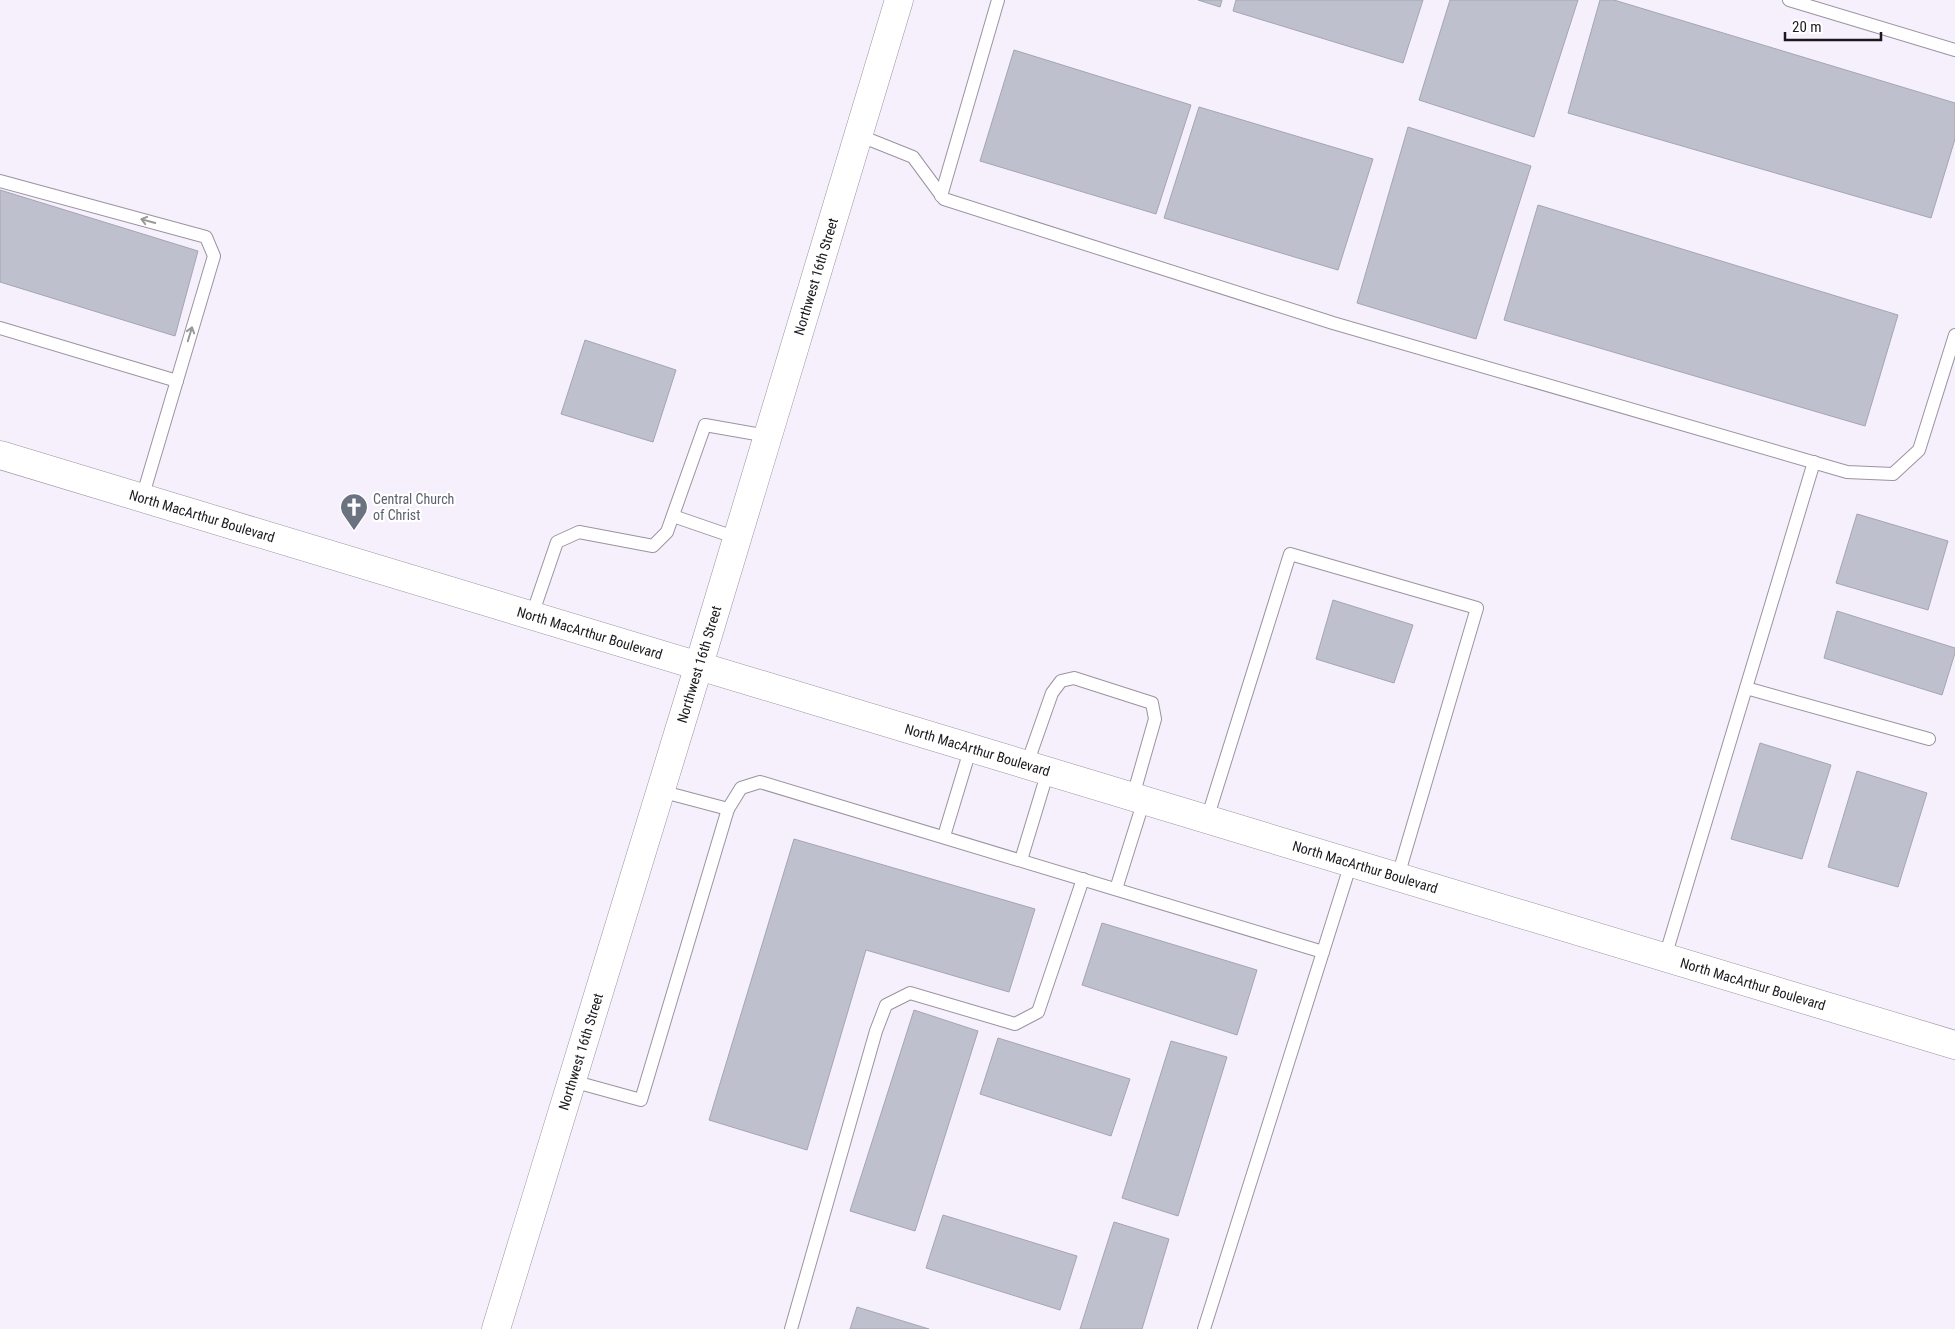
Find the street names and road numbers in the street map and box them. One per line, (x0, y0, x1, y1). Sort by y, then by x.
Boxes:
street label: Northwest 16th Street (791, 216, 841, 337)
street label: North MacArthur Boulevard (127, 486, 277, 545)
street label: North MacArthur Boulevard (515, 604, 664, 662)
street label: Northwest 16th Street (674, 604, 724, 725)
street label: North MacArthur Boulevard (903, 721, 1052, 779)
street label: North MacArthur Boulevard (1291, 838, 1440, 896)
street label: North MacArthur Boulevard (1678, 955, 1827, 1013)
street label: Northwest 16th Street (555, 991, 606, 1112)

